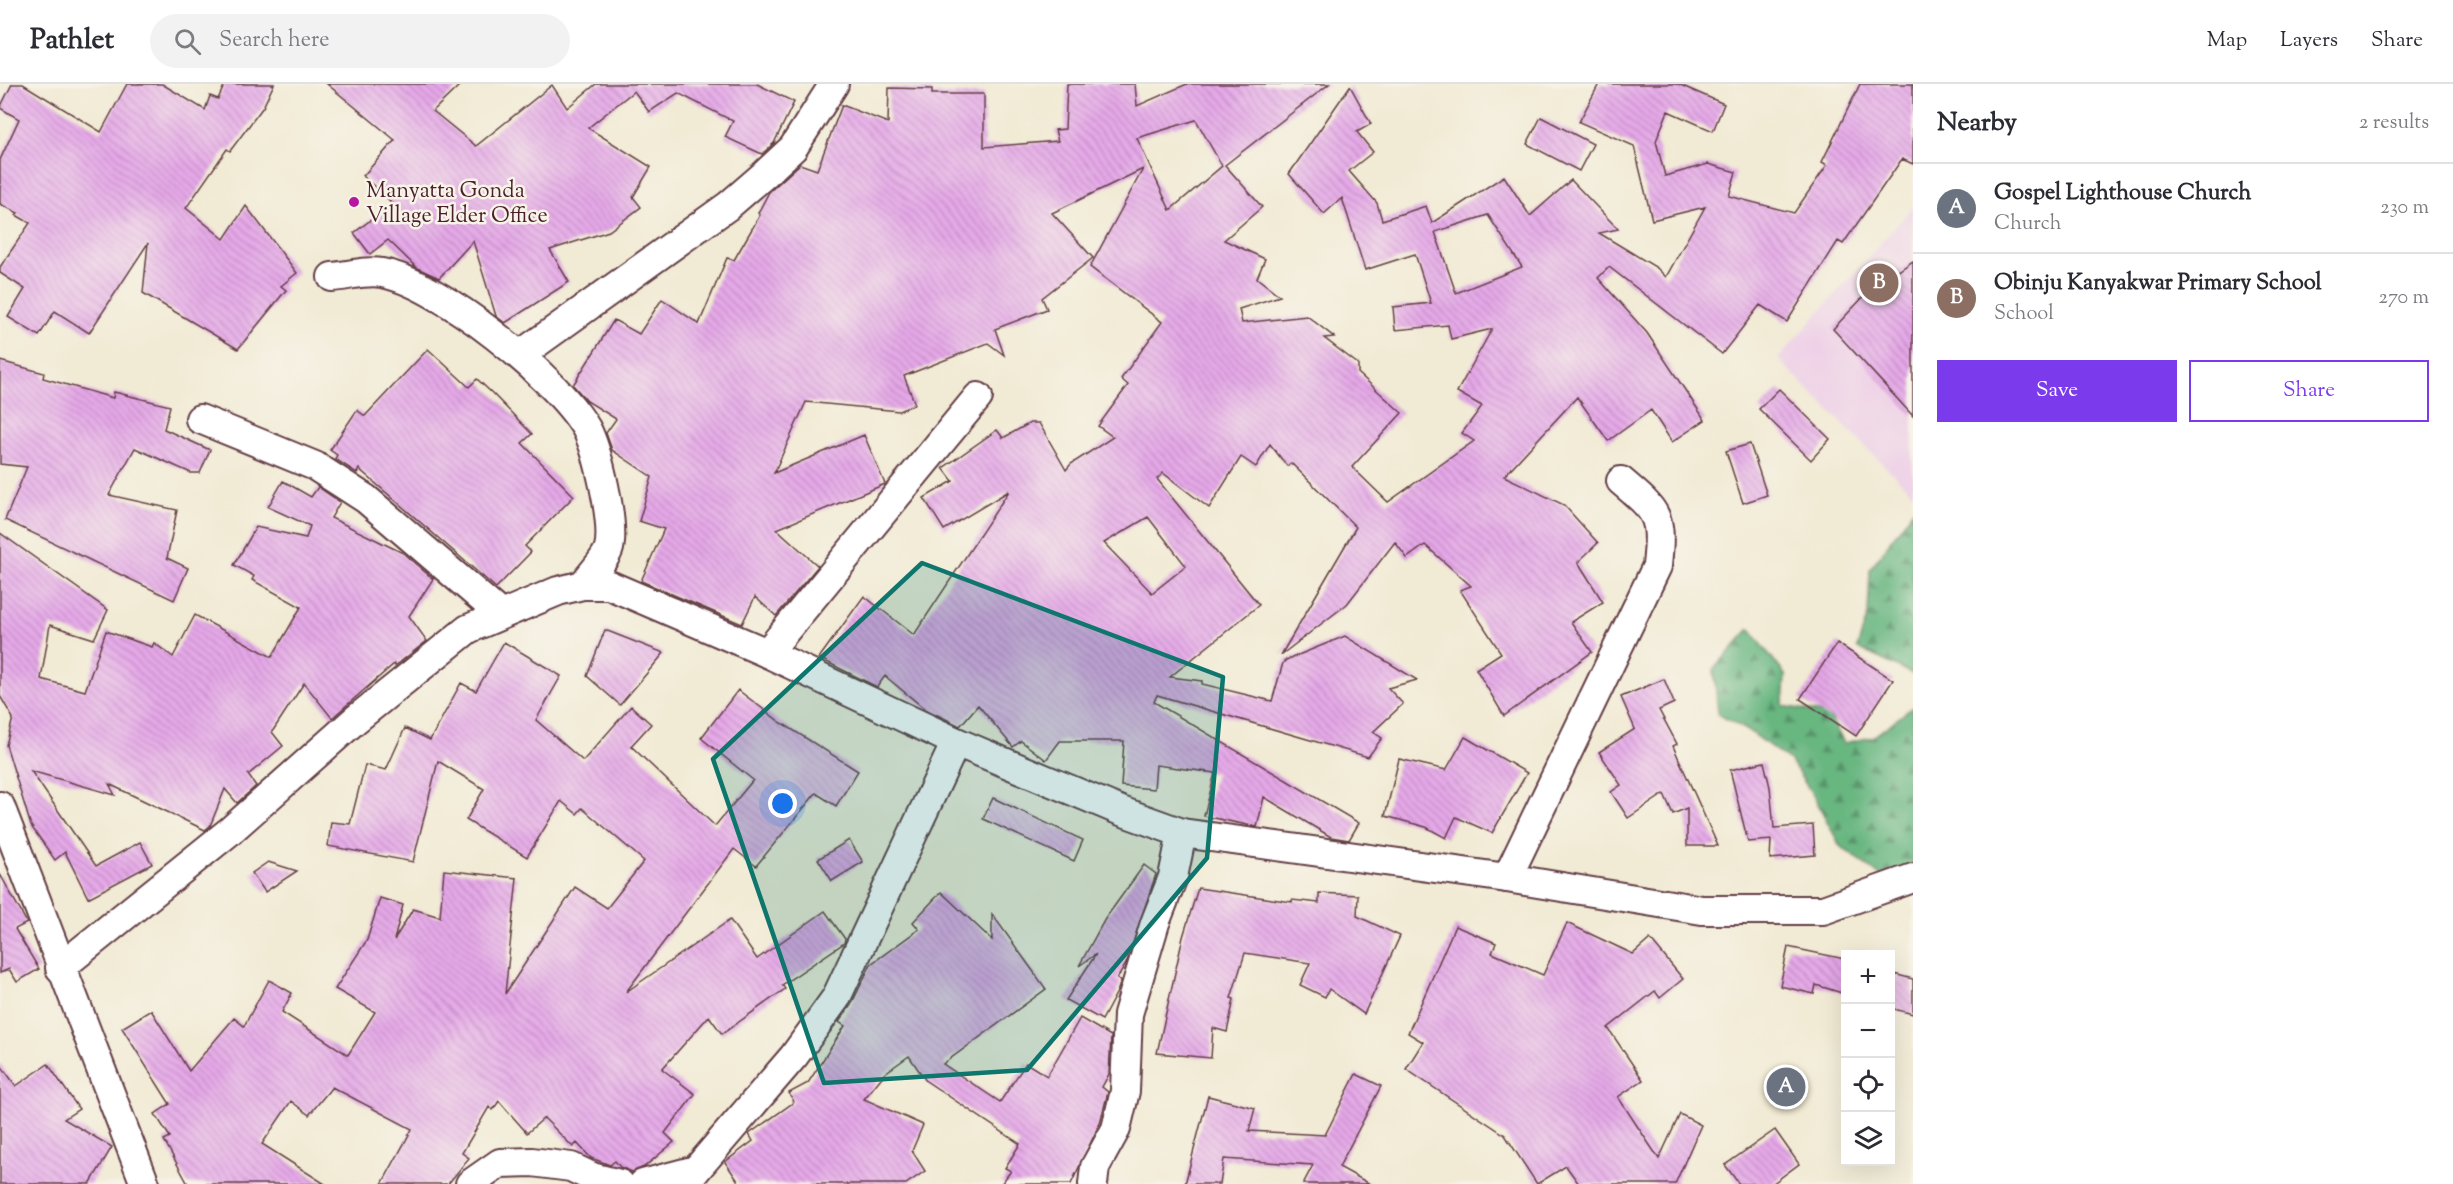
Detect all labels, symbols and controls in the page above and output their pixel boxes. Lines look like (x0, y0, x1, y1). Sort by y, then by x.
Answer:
search box (150, 14, 570, 68)
text: Pathlet (30, 21, 114, 61)
icon: search (171, 25, 204, 58)
text: Search here (219, 25, 329, 57)
text: Map (2207, 26, 2247, 56)
text: Layers (2280, 26, 2338, 56)
text: Share (2371, 26, 2423, 56)
text: Nearby (1937, 105, 2017, 142)
text: 2 results (2359, 109, 2429, 138)
place label: Manyatta Gonda Village Elder Office (366, 176, 548, 233)
text: Gospel Lighthouse Church (1994, 178, 2251, 210)
text: A (1948, 194, 1965, 223)
text: 230 m (2380, 194, 2429, 223)
marker: Manyatta Gonda Village Elder Office (347, 195, 361, 209)
text: Church (1994, 210, 2061, 239)
pin: B (1860, 260, 1898, 306)
text: Obinju Kanyakwar Primary School (1994, 268, 2322, 300)
text: B (1950, 284, 1963, 313)
text: 270 m (2379, 284, 2429, 313)
text: School (1994, 300, 2054, 329)
button: Save (1937, 360, 2177, 422)
button: Share (2189, 360, 2429, 422)
your location (768, 789, 797, 818)
map controls (1841, 950, 1895, 1166)
button: + (1841, 950, 1895, 1004)
button: − (1841, 1004, 1895, 1058)
button: locate (1841, 1058, 1895, 1112)
pin: A (1766, 1064, 1806, 1110)
button: layers (1841, 1112, 1895, 1166)

